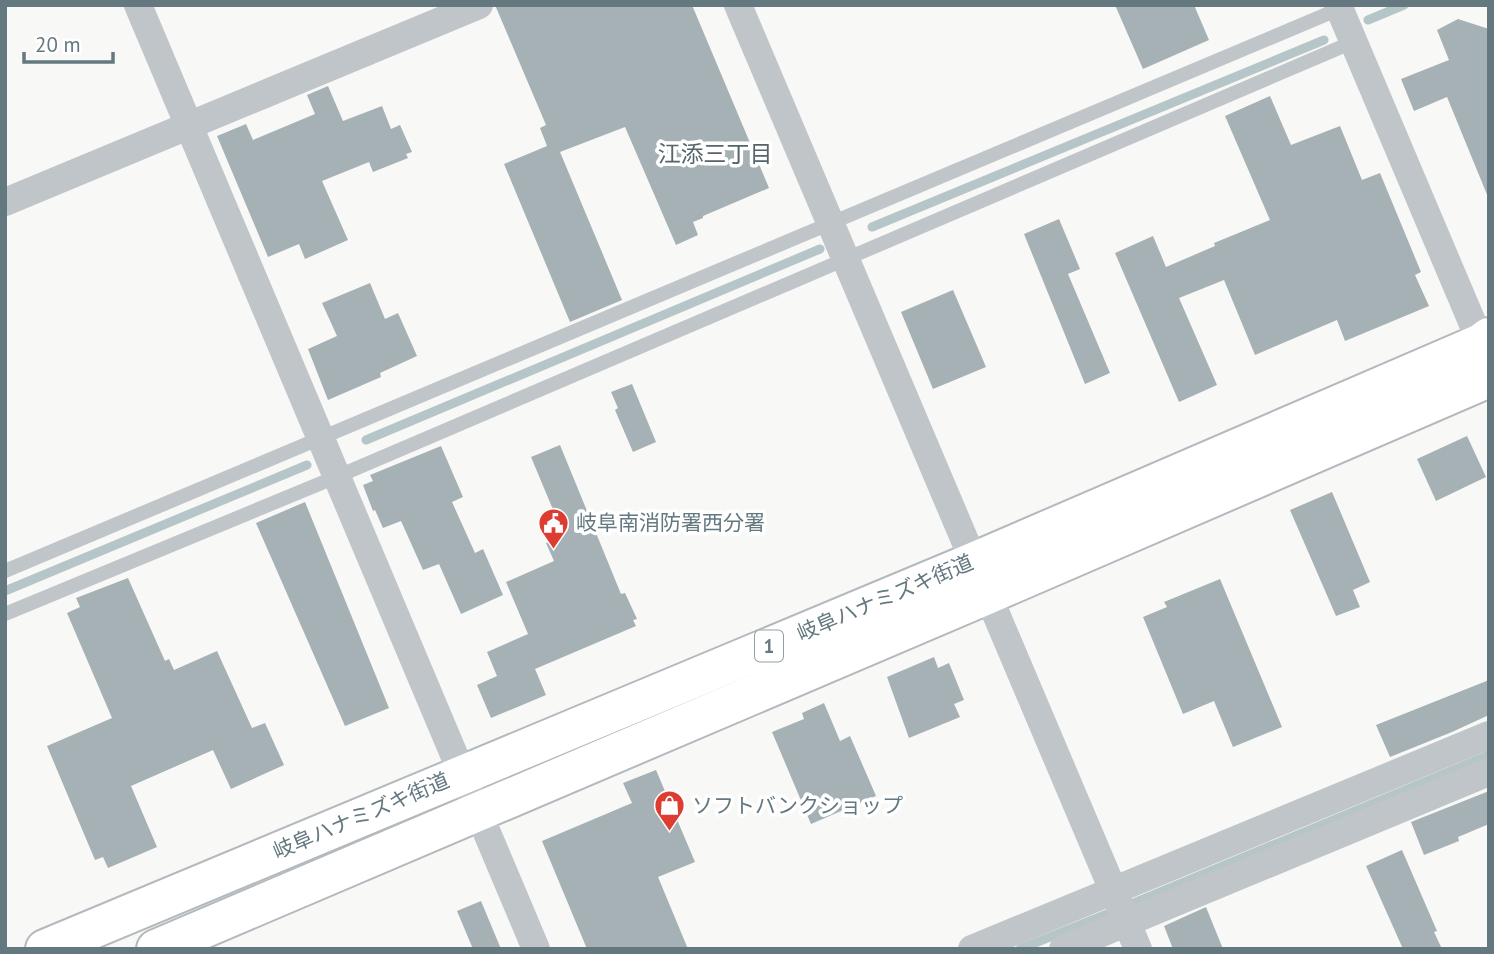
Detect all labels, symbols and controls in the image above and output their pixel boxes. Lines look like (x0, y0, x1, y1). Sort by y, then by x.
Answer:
scale bar (24, 21, 114, 65)
text: 20 m (35, 31, 81, 58)
district label: 江添三丁目 (658, 139, 773, 168)
public building icon: 岐阜南消防署西分署 (536, 506, 570, 550)
place label: 岐阜南消防署西分署 (576, 509, 765, 536)
street label: 岐阜ハナミズキ街道 (793, 548, 977, 647)
road number: 1 (755, 631, 783, 662)
street label: 岐阜ハナミズキ街道 (269, 766, 453, 865)
shop icon: ソフトバンクショップ (652, 789, 686, 833)
place label: ソフトバンクショップ (692, 792, 903, 819)

